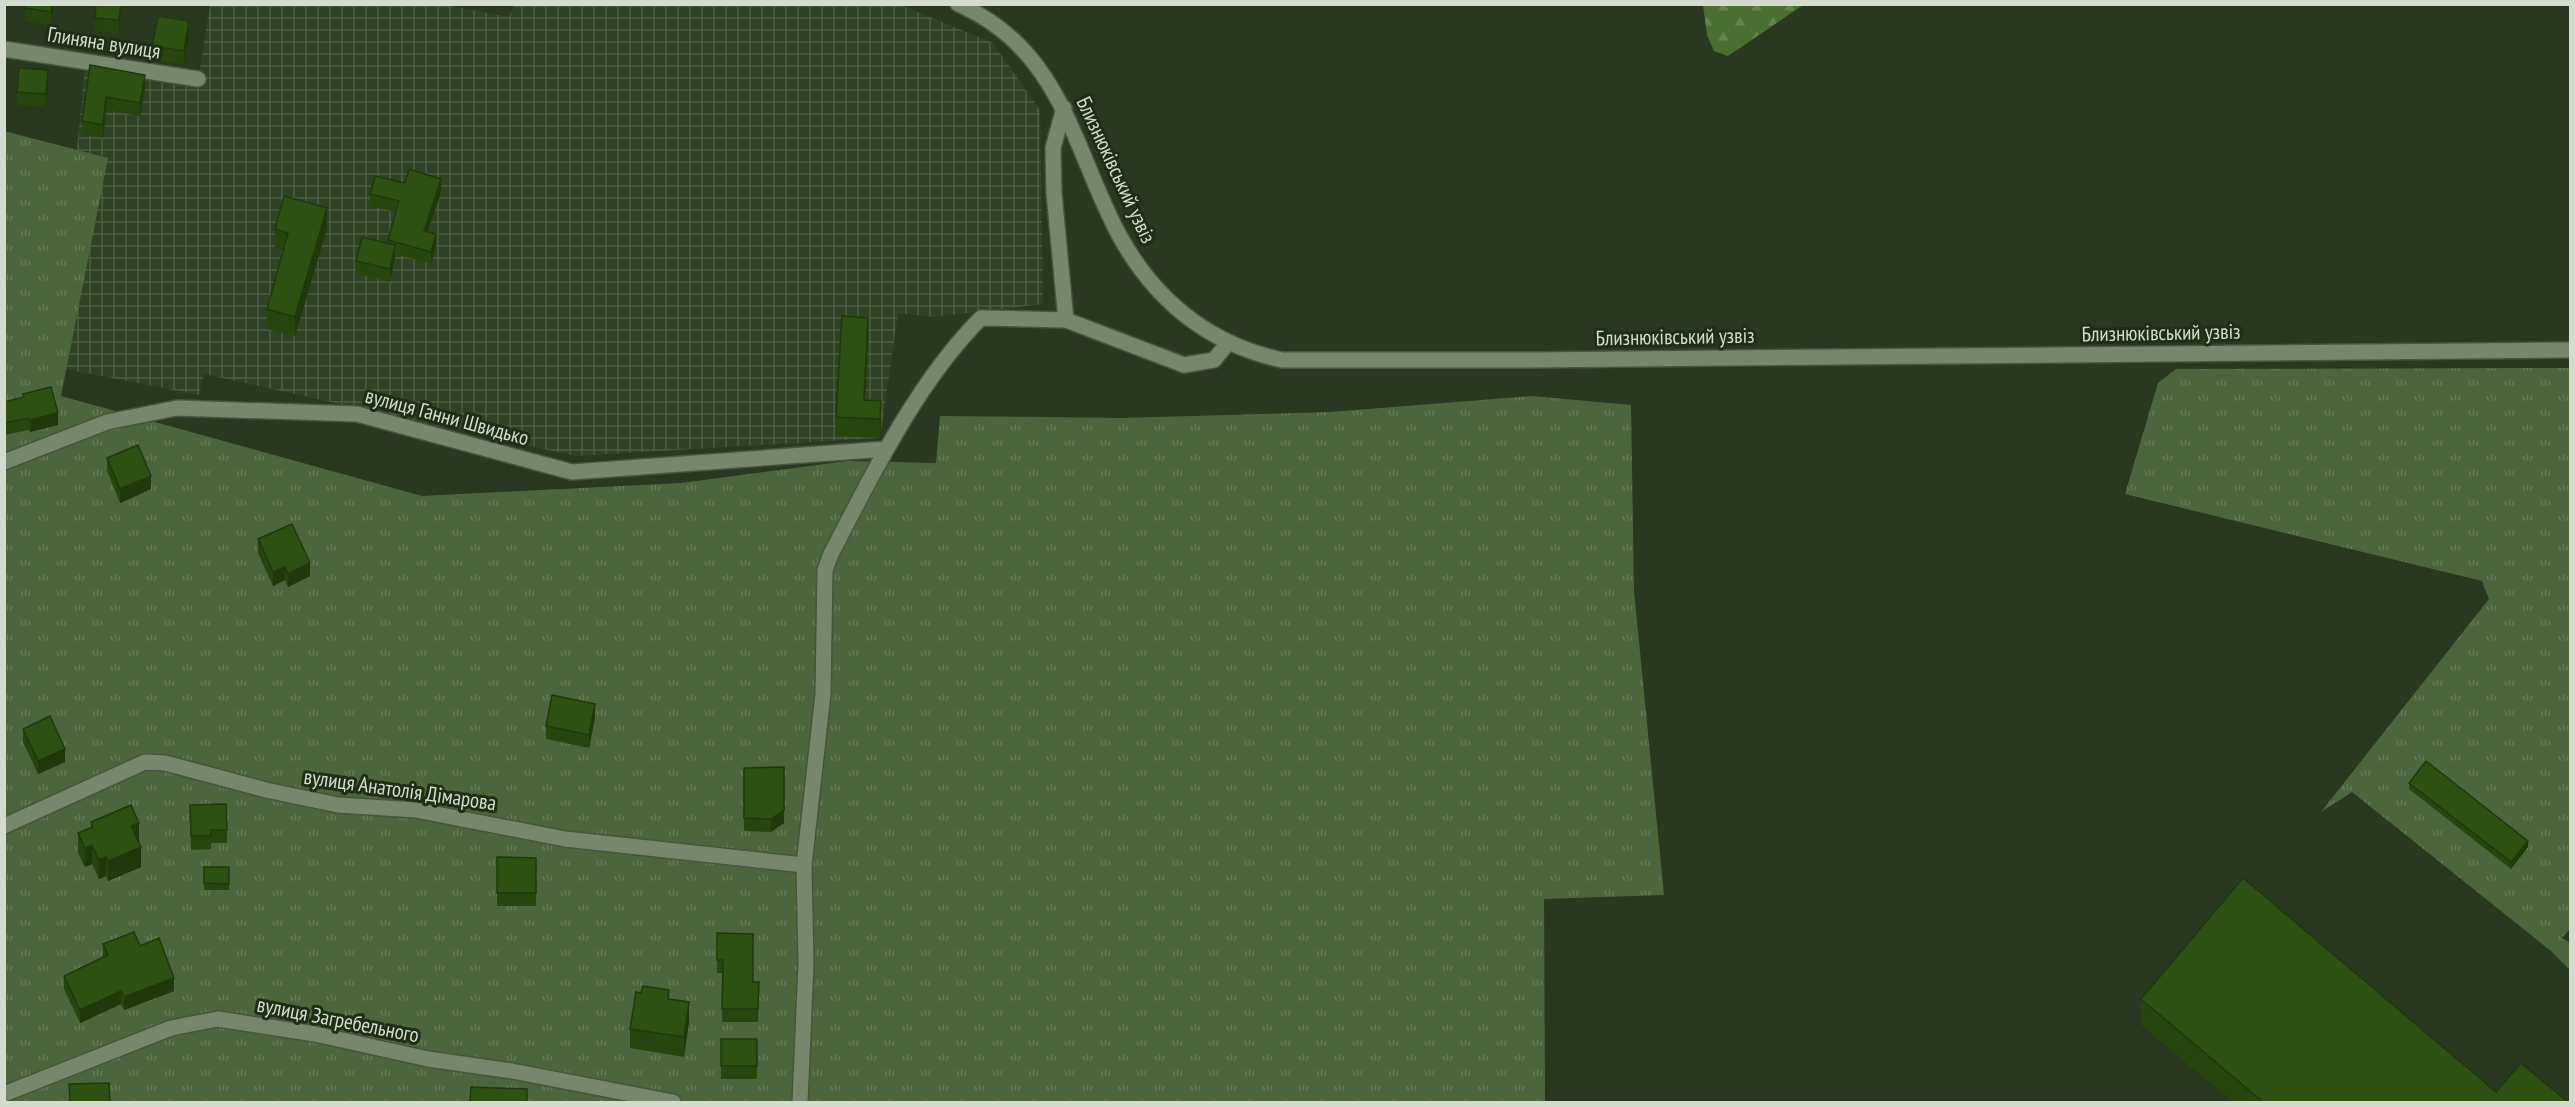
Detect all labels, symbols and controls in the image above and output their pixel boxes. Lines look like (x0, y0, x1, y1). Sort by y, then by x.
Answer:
street label: Глиняна вулиця (46, 20, 162, 65)
street label: Близнюківський узвіз (1071, 92, 1162, 248)
street label: Близнюківський узвіз (2081, 318, 2241, 347)
street label: Близнюківський узвіз (1595, 322, 1755, 351)
street label: вулиця Ганни Швидько (362, 382, 532, 451)
street label: вулиця Анатолія Дімарова (302, 763, 498, 816)
street label: вулиця Загребельного (255, 991, 421, 1048)

